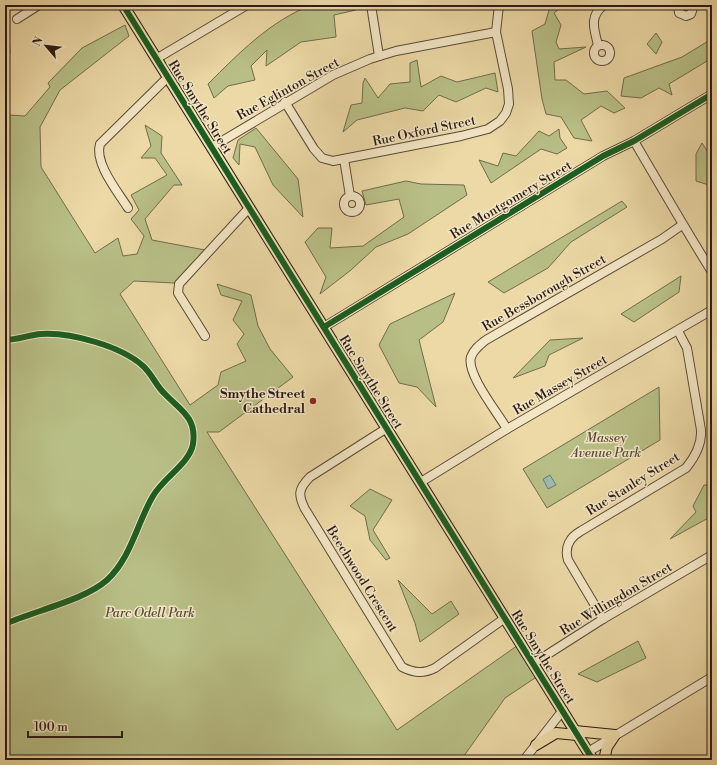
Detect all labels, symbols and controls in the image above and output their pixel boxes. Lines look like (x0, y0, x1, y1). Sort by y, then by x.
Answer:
north arrow (26, 26, 66, 66)
text: N (30, 34, 46, 49)
street label: Rue Eglinton Street (234, 54, 342, 124)
street label: Rue Smythe Street (165, 57, 236, 157)
street label: Rue Oxford Street (371, 112, 477, 150)
street label: Rue Montgomery Street (447, 157, 575, 243)
street label: Rue Bessborough Street (479, 251, 609, 335)
street label: Rue Smythe Street (336, 332, 407, 432)
street label: Rue Massey Street (510, 351, 610, 418)
place label: Smythe Street Cathedral (220, 386, 306, 417)
marker: Smythe Street Cathedral (308, 396, 318, 406)
park label: Massey Avenue Park (569, 430, 641, 461)
street label: Rue Stanley Street (583, 449, 683, 519)
street label: Beechwood Crescent (322, 522, 401, 635)
street label: Rue Willingdon Street (557, 559, 675, 639)
park label: Parc Odell Park (104, 605, 195, 621)
street label: Rue Smythe Street (508, 607, 579, 707)
scale bar (28, 713, 122, 739)
text: 100 m (34, 720, 68, 735)

